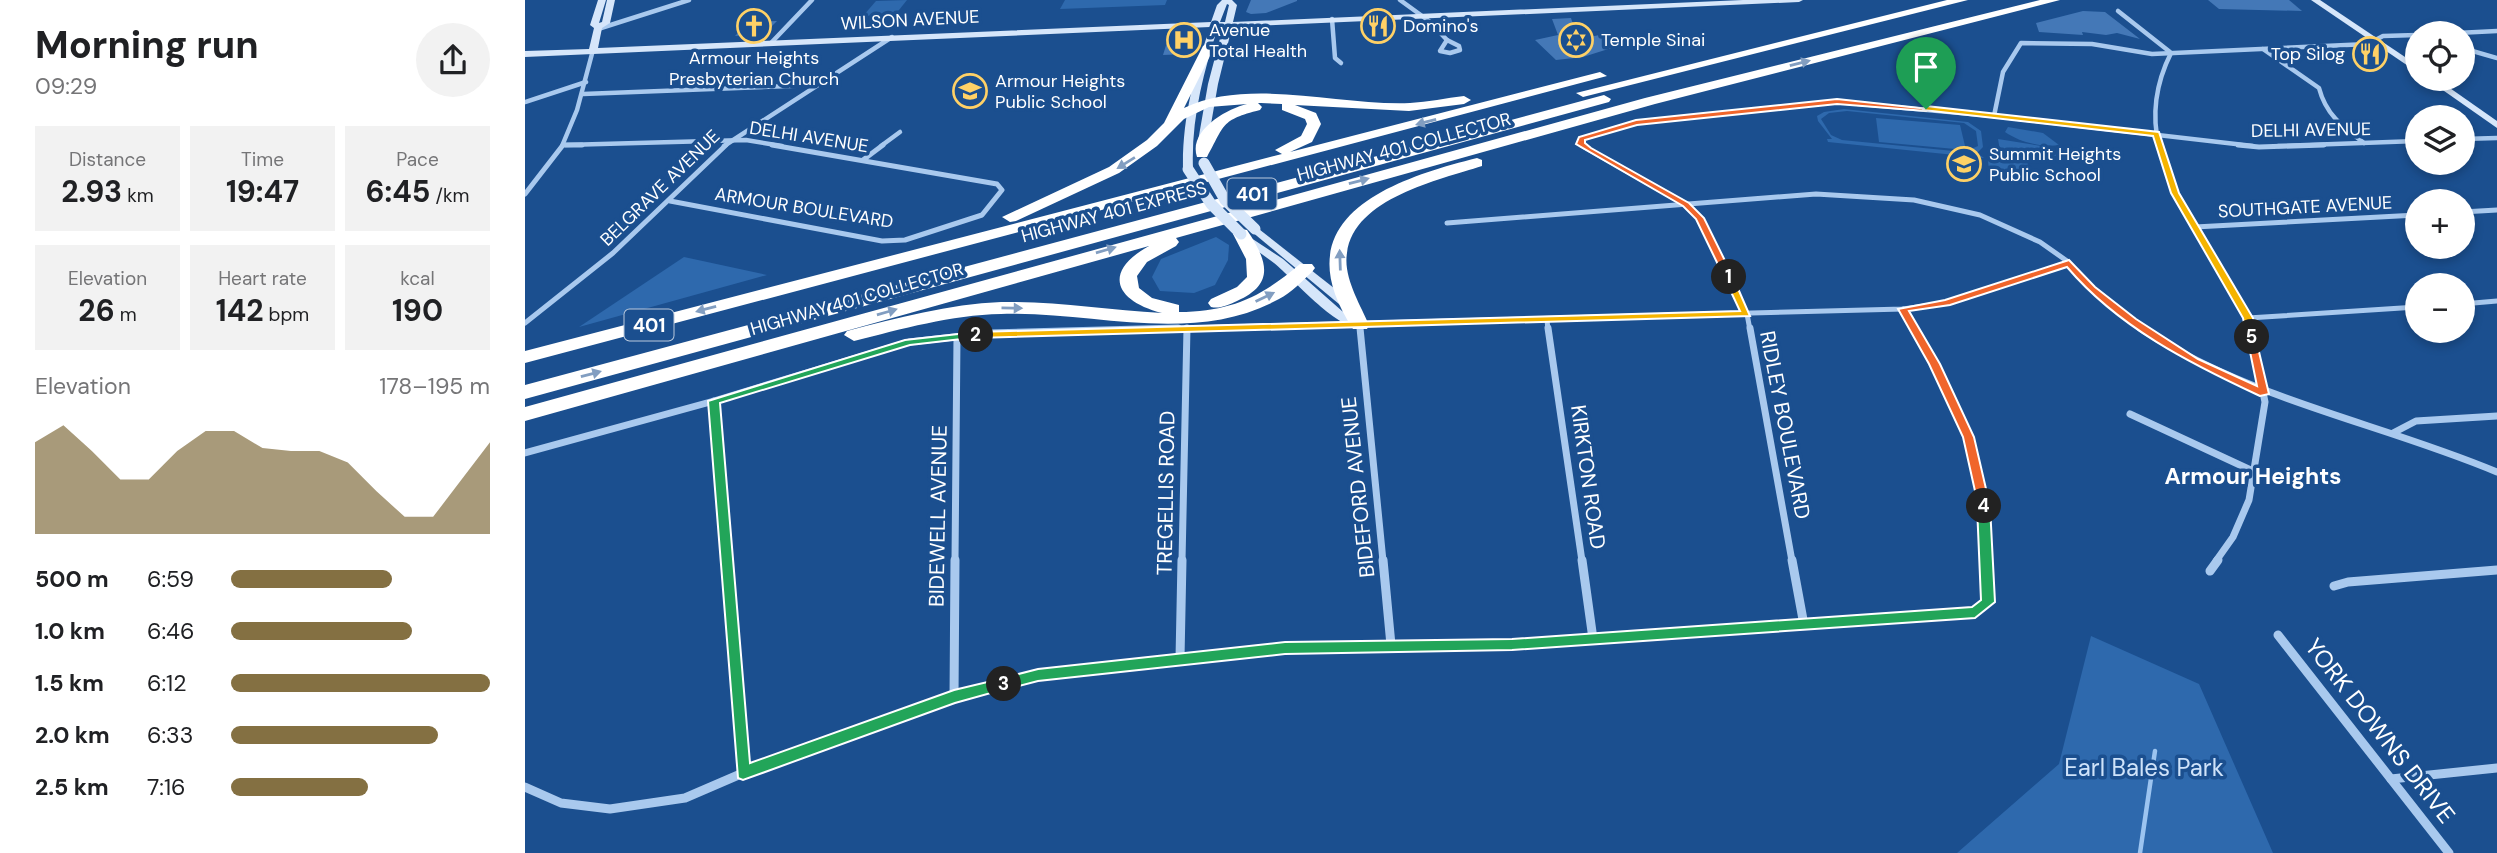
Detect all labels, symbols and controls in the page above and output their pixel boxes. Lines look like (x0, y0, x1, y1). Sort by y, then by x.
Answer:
street label: WILSON AVENUE (840, 4, 980, 36)
church icon: Armour Heights Presbyterian Church (735, 7, 773, 45)
restaurant icon: Domino's (1359, 7, 1397, 45)
place label: Domino's (1403, 14, 1479, 38)
place label: Avenue Total Health (1209, 18, 1307, 63)
text: Morning run (35, 20, 259, 70)
hospital icon: Avenue Total Health (1165, 21, 1203, 59)
synagogue icon: Temple Sinai (1557, 21, 1595, 59)
map controls (2405, 21, 2475, 343)
button: locate (2405, 21, 2475, 91)
button: share (416, 23, 490, 97)
place label: Temple Sinai (1601, 28, 1705, 52)
restaurant icon: Top Silog (2351, 35, 2389, 73)
pin (1896, 37, 1956, 109)
place label: Top Silog (2271, 42, 2345, 66)
place label: Armour Heights Presbyterian Church (669, 46, 839, 91)
icon: arrive (1907, 48, 1945, 86)
one-way arrow (1789, 57, 1811, 68)
place label: Armour Heights Public School (995, 69, 1125, 114)
text: 09:29 (35, 71, 97, 101)
school or university icon: Armour Heights Public School (951, 72, 989, 110)
button: layers (2405, 105, 2475, 175)
street label: HIGHWAY 401 COLLECTOR (1294, 107, 1514, 187)
street label: DELHI AVENUE (748, 116, 870, 158)
one-way arrow (1415, 117, 1437, 128)
street label: DELHI AVENUE (2251, 117, 2371, 143)
street label: BELGRAVE AVENUE (595, 125, 725, 251)
place label: Summit Heights Public School (1989, 142, 2121, 187)
school or university icon: Summit Heights Public School (1945, 145, 1983, 183)
text: Distance (69, 147, 146, 172)
text: Time (241, 147, 284, 172)
text: Pace (396, 147, 439, 172)
one-way arrow (1116, 156, 1135, 169)
text: 2.93 (61, 172, 122, 211)
text: 19:47 (226, 172, 299, 211)
text: 6:45 (366, 172, 430, 211)
one-way arrow (1349, 175, 1371, 186)
street label: HIGHWAY 401 EXPRESS (1019, 176, 1209, 248)
road number: 401 (1227, 178, 1277, 210)
street label: ARMOUR BOULEVARD (713, 182, 895, 234)
text: km (122, 183, 154, 208)
text: /km (430, 183, 469, 208)
button: + (2405, 189, 2475, 259)
street label: SOUTHGATE AVENUE (2217, 190, 2393, 224)
one-way arrow (1096, 245, 1117, 255)
one-way arrow (1334, 249, 1345, 271)
street label: HIGHWAY 401 COLLECTOR (748, 257, 966, 341)
pin: 1 (1711, 260, 1747, 294)
text: 1 (1725, 264, 1732, 289)
text: Elevation (68, 266, 147, 291)
text: Heart rate (218, 266, 307, 291)
text: kcal (400, 266, 435, 291)
button: − (2405, 273, 2475, 343)
text: 26 (78, 291, 115, 330)
text: 142 (216, 291, 263, 330)
text: 190 (392, 291, 443, 330)
one-way arrow (1255, 291, 1275, 303)
text: m (115, 302, 137, 327)
text: bpm (263, 302, 309, 327)
one-way arrow (1001, 302, 1023, 314)
one-way arrow (695, 304, 717, 315)
one-way arrow (877, 306, 899, 317)
road number: 401 (625, 310, 673, 340)
pin: 2 (959, 318, 993, 352)
pin: 5 (2235, 320, 2269, 354)
text: 2 (970, 322, 981, 347)
text: 5 (2246, 324, 2257, 349)
street label: RIDLEY BOULEVARD (1753, 329, 1817, 521)
one-way arrow (580, 368, 602, 379)
text: Elevation (35, 371, 131, 401)
text: 178–195 m (379, 371, 490, 401)
street label: BIDEFORD AVENUE (1335, 395, 1381, 579)
street label: KIRKTON ROAD (1564, 403, 1612, 551)
street label: TREGELLIS ROAD (1151, 410, 1181, 576)
street label: BIDEWELL AVENUE (922, 425, 954, 607)
district label: Armour Heights (2164, 461, 2342, 491)
pin: 4 (1967, 489, 2001, 524)
text: 4 (1977, 493, 1990, 518)
text: 500 m (35, 564, 109, 594)
text: 6:59 (147, 564, 194, 594)
text: 1.0 km (35, 616, 105, 646)
text: 6:46 (147, 616, 195, 646)
street label: YORK DOWNS DRIVE (2298, 632, 2462, 830)
pin: 3 (987, 666, 1021, 702)
text: 1.5 km (35, 668, 104, 698)
text: 6:12 (147, 668, 187, 698)
text: 3 (998, 671, 1009, 696)
text: 2.0 km (35, 720, 110, 750)
text: 6:33 (147, 720, 193, 750)
park label: Earl Bales Park (2064, 752, 2224, 783)
text: 2.5 km (35, 772, 109, 802)
text: 7:16 (147, 772, 186, 802)

